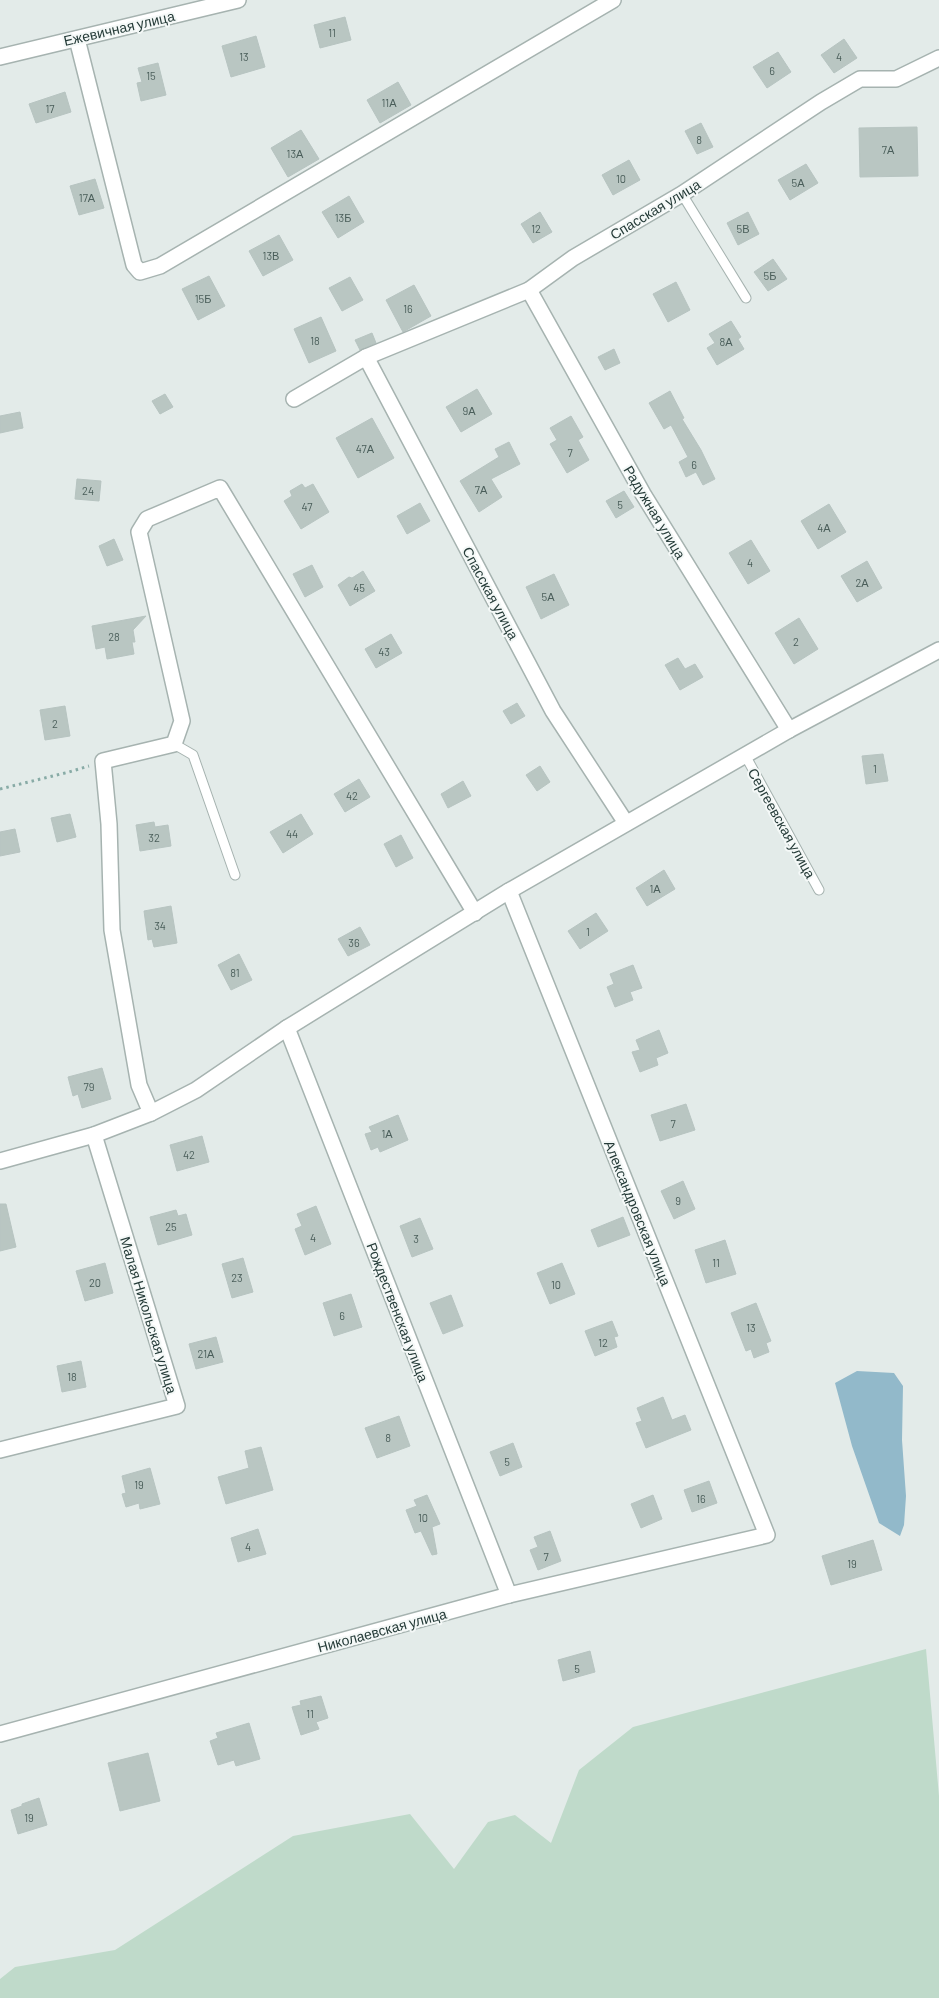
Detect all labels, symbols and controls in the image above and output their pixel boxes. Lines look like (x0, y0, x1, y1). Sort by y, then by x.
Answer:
street label: Ежевичная улица (62, 7, 176, 49)
house number: 11 (328, 26, 336, 39)
house number: 13 (239, 50, 249, 63)
house number: 4 (836, 50, 842, 63)
house number: 6 (769, 64, 775, 77)
house number: 15 (146, 69, 156, 82)
house number: 11А (381, 96, 397, 109)
house number: 17 (45, 102, 55, 115)
house number: 8 (696, 133, 702, 146)
house number: 7А (882, 143, 895, 156)
house number: 13А (287, 147, 304, 160)
house number: 10 (616, 172, 626, 185)
street label: Спасская улица (607, 175, 704, 243)
house number: 5А (792, 176, 805, 189)
house number: 17А (79, 191, 96, 204)
house number: 13Б (335, 211, 351, 224)
house number: 12 (531, 222, 541, 235)
house number: 5В (737, 222, 750, 235)
house number: 13В (263, 249, 279, 262)
house number: 5Б (764, 269, 776, 282)
house number: 15Б (195, 292, 211, 305)
house number: 16 (403, 302, 413, 315)
house number: 18 (310, 334, 320, 347)
house number: 8А (719, 335, 733, 348)
house number: 9А (462, 404, 476, 417)
house number: 47А (356, 442, 375, 455)
house number: 7 (567, 446, 573, 459)
house number: 6 (691, 458, 697, 471)
street label: Радужная улица (620, 462, 690, 562)
house number: 7А (475, 483, 488, 496)
house number: 24 (82, 484, 94, 497)
house number: 5 (617, 498, 623, 511)
house number: 47 (302, 500, 312, 513)
house number: 4А (817, 521, 831, 534)
street label: Спасская улица (459, 544, 523, 642)
house number: 4 (747, 556, 753, 569)
house number: 2А (855, 576, 869, 589)
house number: 45 (353, 581, 365, 594)
house number: 5А (542, 590, 555, 603)
house number: 28 (108, 630, 120, 643)
house number: 2 (793, 635, 799, 648)
house number: 43 (378, 645, 390, 658)
house number: 2 (52, 717, 58, 730)
house number: 1 (873, 762, 877, 775)
street label: Сергеевская улица (745, 765, 819, 881)
house number: 42 (346, 789, 358, 802)
house number: 44 (286, 827, 298, 840)
house number: 32 (148, 831, 160, 844)
house number: 1А (649, 882, 661, 895)
house number: 34 (154, 919, 166, 932)
house number: 1 (586, 925, 590, 938)
house number: 36 (348, 936, 360, 949)
house number: 81 (230, 966, 240, 979)
house number: 79 (84, 1080, 95, 1093)
house number: 7 (670, 1117, 676, 1130)
house number: 1А (381, 1127, 393, 1140)
street label: Александровская улица (601, 1138, 675, 1288)
house number: 42 (183, 1148, 195, 1161)
house number: 9 (675, 1194, 681, 1207)
house number: 25 (165, 1220, 177, 1233)
house number: 4 (310, 1231, 316, 1244)
house number: 3 (413, 1232, 419, 1245)
street label: Малая Никольская улица (117, 1234, 181, 1396)
street label: Рождественская улица (364, 1240, 433, 1384)
house number: 11 (712, 1256, 720, 1269)
house number: 23 (231, 1271, 243, 1284)
house number: 20 (89, 1276, 101, 1289)
house number: 10 (551, 1278, 561, 1291)
house number: 6 (339, 1309, 345, 1322)
house number: 13 (746, 1321, 756, 1334)
house number: 12 (598, 1336, 608, 1349)
house number: 21А (198, 1347, 215, 1360)
house number: 18 (67, 1370, 77, 1383)
house number: 8 (385, 1431, 391, 1444)
house number: 5 (504, 1455, 510, 1468)
house number: 19 (134, 1478, 144, 1491)
house number: 16 (696, 1492, 706, 1505)
house number: 10 (418, 1511, 428, 1524)
house number: 4 (245, 1540, 251, 1553)
house number: 7 (543, 1550, 549, 1563)
house number: 19 (847, 1557, 857, 1570)
street label: Николаевская улица (316, 1605, 449, 1655)
house number: 5 (574, 1662, 580, 1675)
house number: 11 (306, 1707, 314, 1720)
house number: 19 (24, 1811, 34, 1824)

